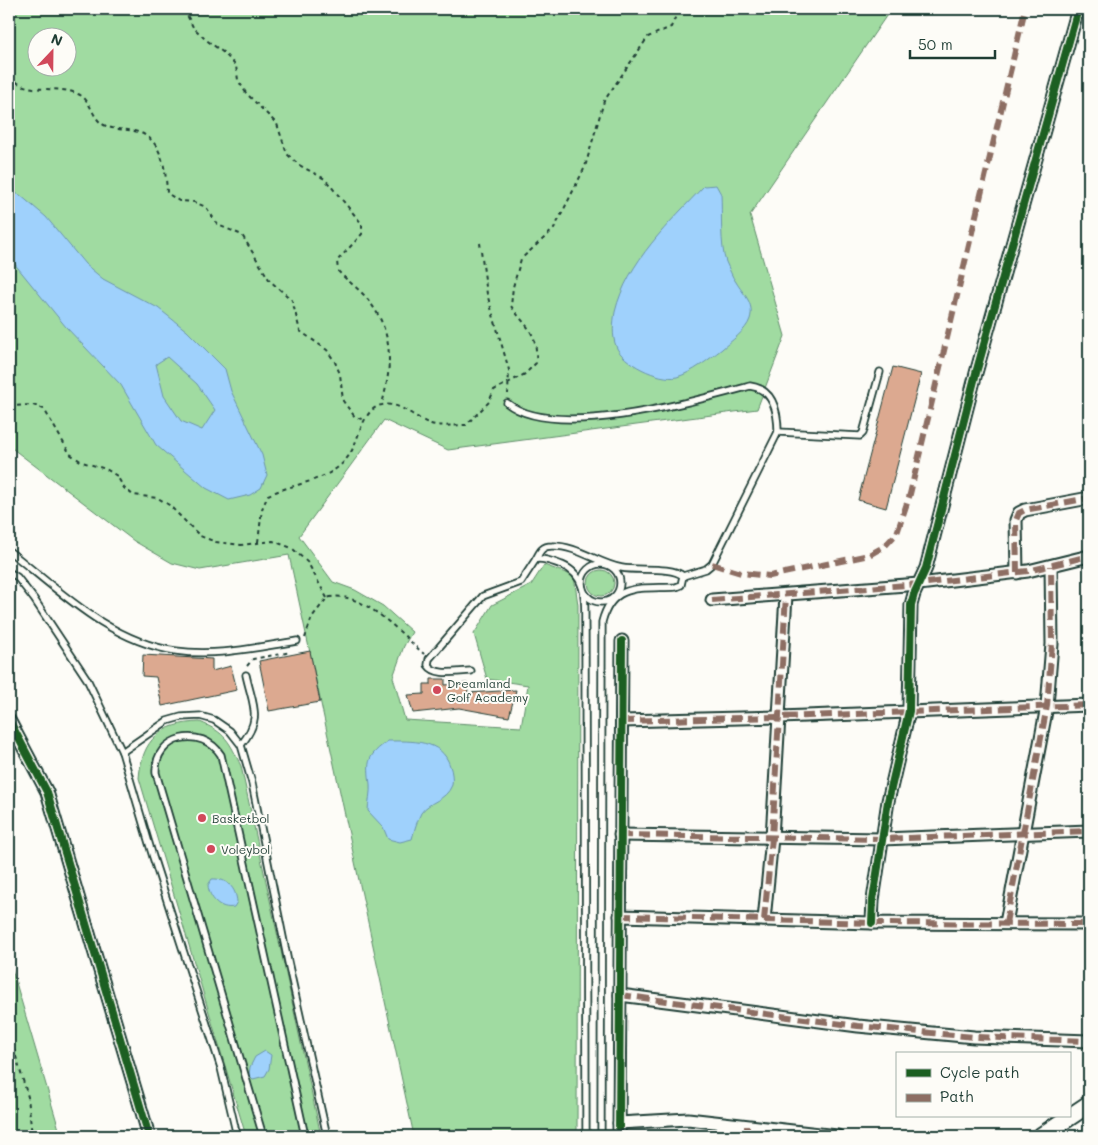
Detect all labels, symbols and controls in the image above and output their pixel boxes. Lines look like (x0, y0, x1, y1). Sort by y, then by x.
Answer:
north arrow (28, 28, 78, 78)
scale bar (910, 28, 996, 60)
text: N (49, 29, 66, 50)
text: 50 m (918, 34, 953, 54)
place label: Dreamland Golf Academy (447, 675, 528, 705)
marker: Dreamland Golf Academy (431, 684, 443, 696)
place label: Basketbol (212, 810, 270, 826)
marker: Basketbol (196, 812, 208, 824)
place label: Voleybol (221, 841, 270, 857)
marker: Voleybol (205, 843, 217, 855)
legend (896, 1052, 1070, 1118)
text: Cycle path (940, 1062, 1019, 1082)
text: Path (940, 1086, 974, 1106)

